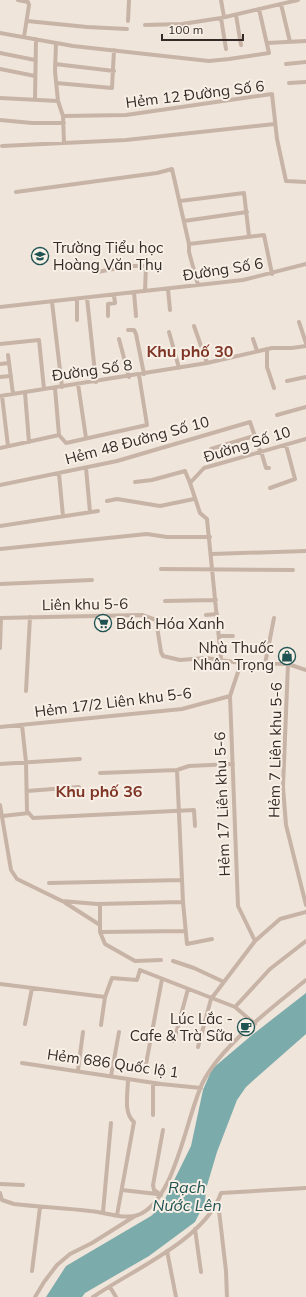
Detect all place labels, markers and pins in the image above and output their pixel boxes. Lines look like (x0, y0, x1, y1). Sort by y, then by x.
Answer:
place label: Trường Tiểu học Hoàng Văn Thụ (53, 238, 163, 274)
school or university icon: Trường Tiểu học Hoàng Văn Thụ (30, 246, 50, 266)
supermarket icon: Bách Hóa Xanh (93, 613, 113, 633)
place label: Bách Hóa Xanh (116, 614, 225, 633)
place label: Nhà Thuốc Nhân Trọng (193, 638, 274, 674)
shop icon: Nhà Thuốc Nhân Trọng (277, 646, 297, 666)
place label: Lúc Lắc - Cafe & Trà Sữa (130, 1009, 233, 1045)
cafe icon: Lúc Lắc - Cafe & Trà Sữa (236, 1017, 256, 1037)

